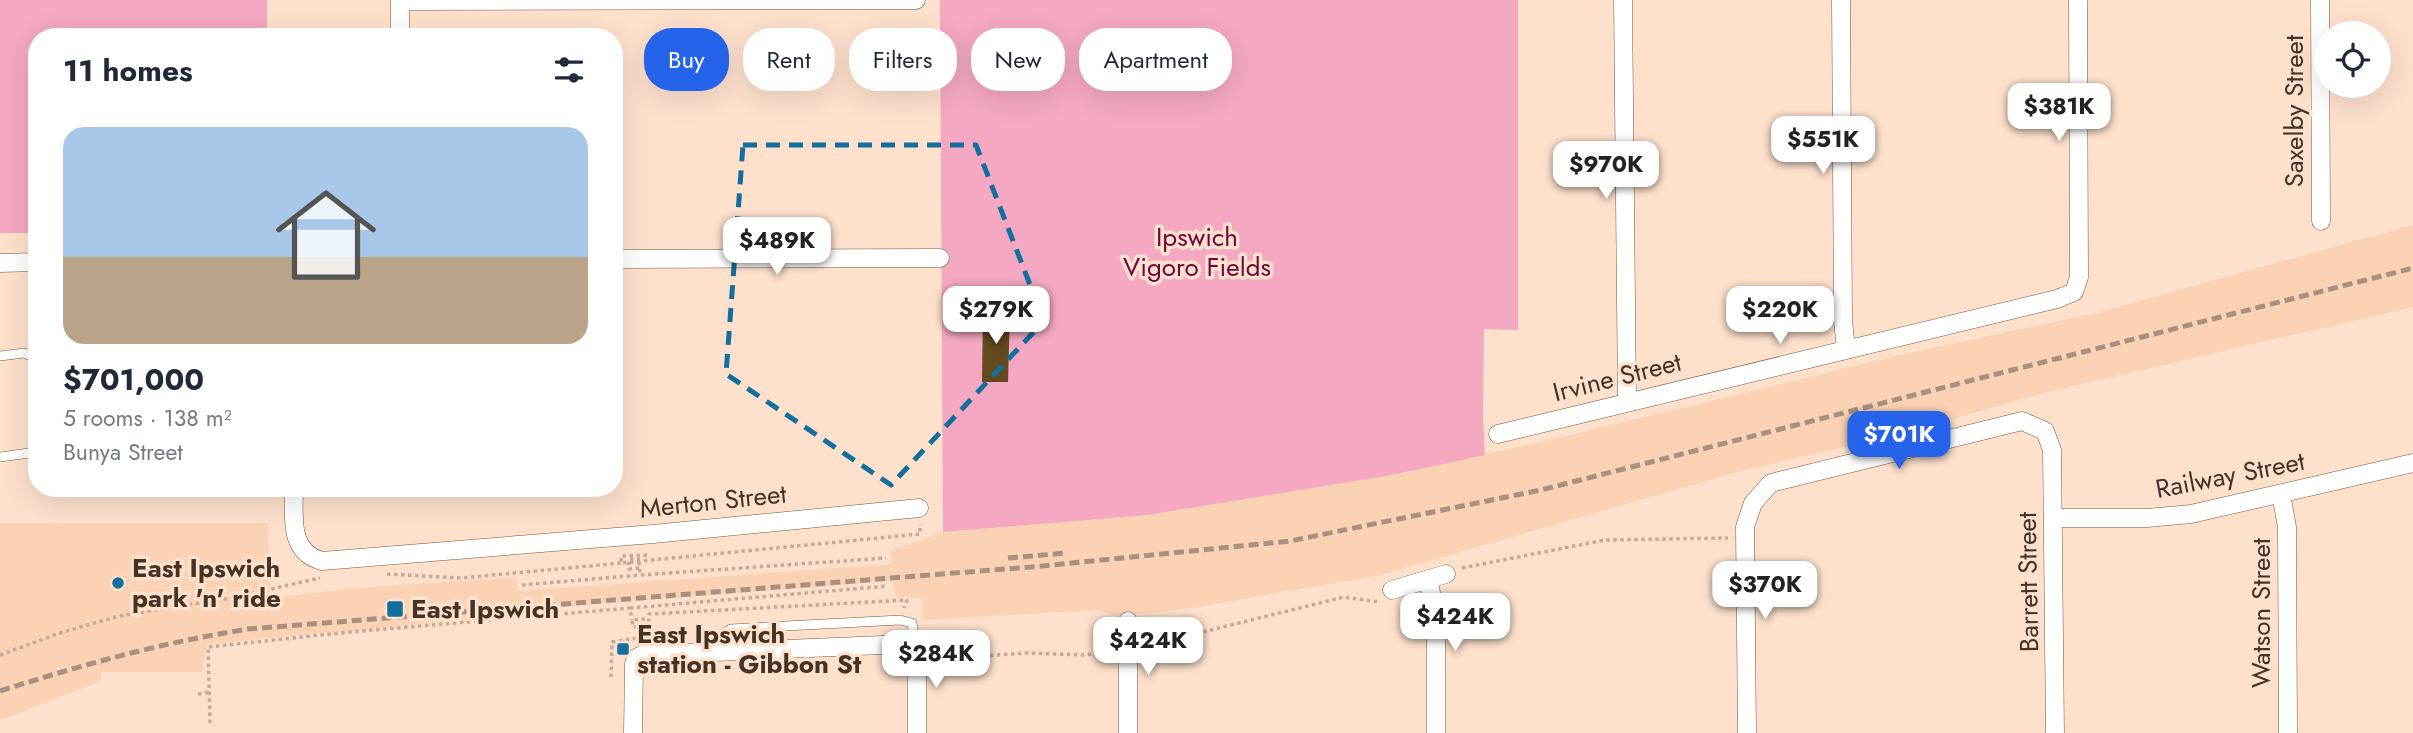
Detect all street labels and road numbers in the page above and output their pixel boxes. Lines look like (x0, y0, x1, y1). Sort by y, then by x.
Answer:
street label: Saxelby Street (2275, 34, 2313, 187)
street label: Irvine Street (1549, 343, 1686, 411)
street label: Railway Street (2152, 442, 2309, 508)
street label: Merton Street (638, 474, 789, 528)
street label: Barrett Street (2008, 511, 2048, 652)
street label: Watson Street (2242, 537, 2280, 688)

